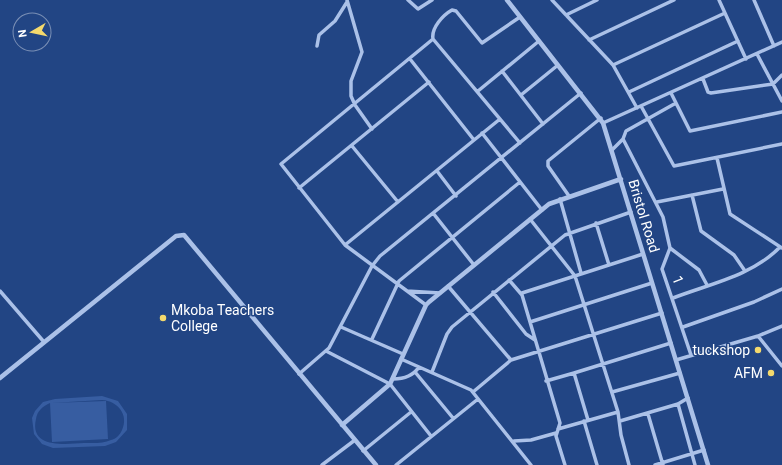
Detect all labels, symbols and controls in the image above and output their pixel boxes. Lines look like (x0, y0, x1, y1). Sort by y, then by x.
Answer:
north arrow (12, 12, 52, 52)
text: N (16, 28, 30, 38)
street label: Bristol Road (625, 178, 663, 254)
street label: 1 (669, 273, 687, 287)
place label: Mkoba Teachers College (171, 302, 274, 334)
marker: Mkoba Teachers College (158, 313, 168, 323)
place label: tuckshop (692, 342, 750, 358)
marker: tuckshop (753, 345, 763, 355)
place label: AFM (734, 365, 763, 381)
marker: AFM (766, 368, 776, 378)

